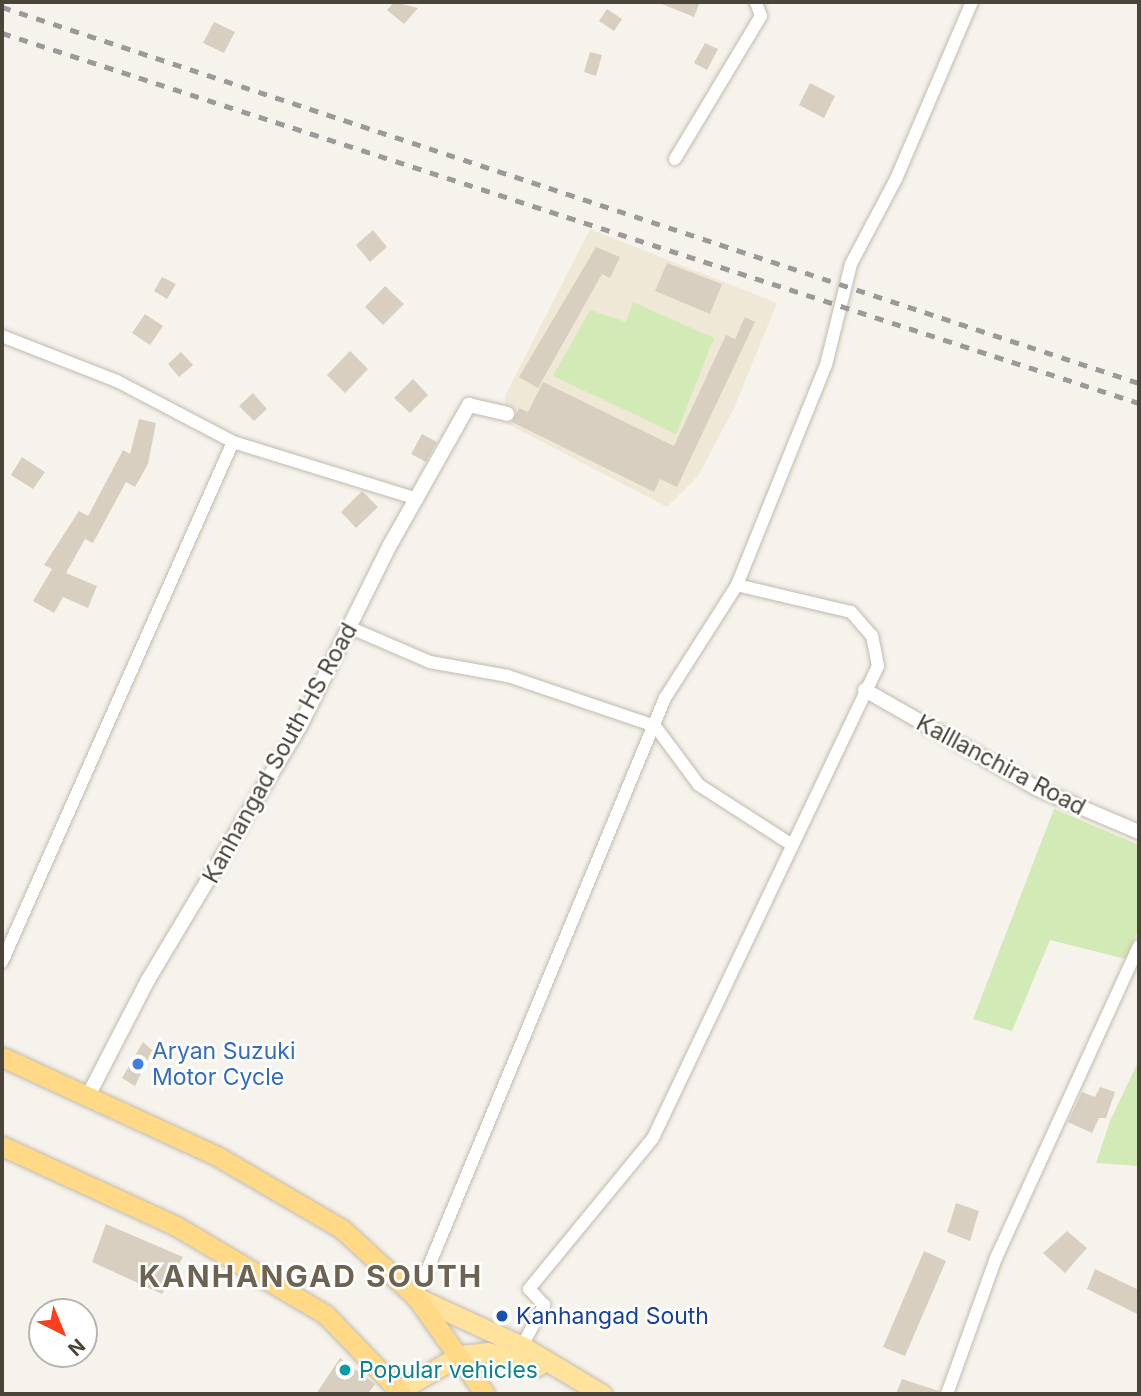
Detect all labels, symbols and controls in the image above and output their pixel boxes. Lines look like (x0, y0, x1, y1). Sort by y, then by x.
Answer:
street label: Kanhangad South HS Road (197, 618, 363, 888)
street label: Kalllanchira Road (912, 709, 1090, 821)
place label: Aryan Suzuki Motor Cycle (152, 1037, 296, 1091)
marker: Aryan Suzuki Motor Cycle (130, 1056, 146, 1072)
district label: KANHANGAD SOUTH (141, 1258, 481, 1294)
north arrow (28, 1298, 98, 1368)
place label: Kanhangad South (516, 1302, 709, 1330)
marker: Kanhangad South (494, 1308, 510, 1324)
text: N (63, 1334, 89, 1361)
place label: Popular vehicles (359, 1356, 538, 1384)
marker: Popular vehicles (337, 1362, 353, 1378)

